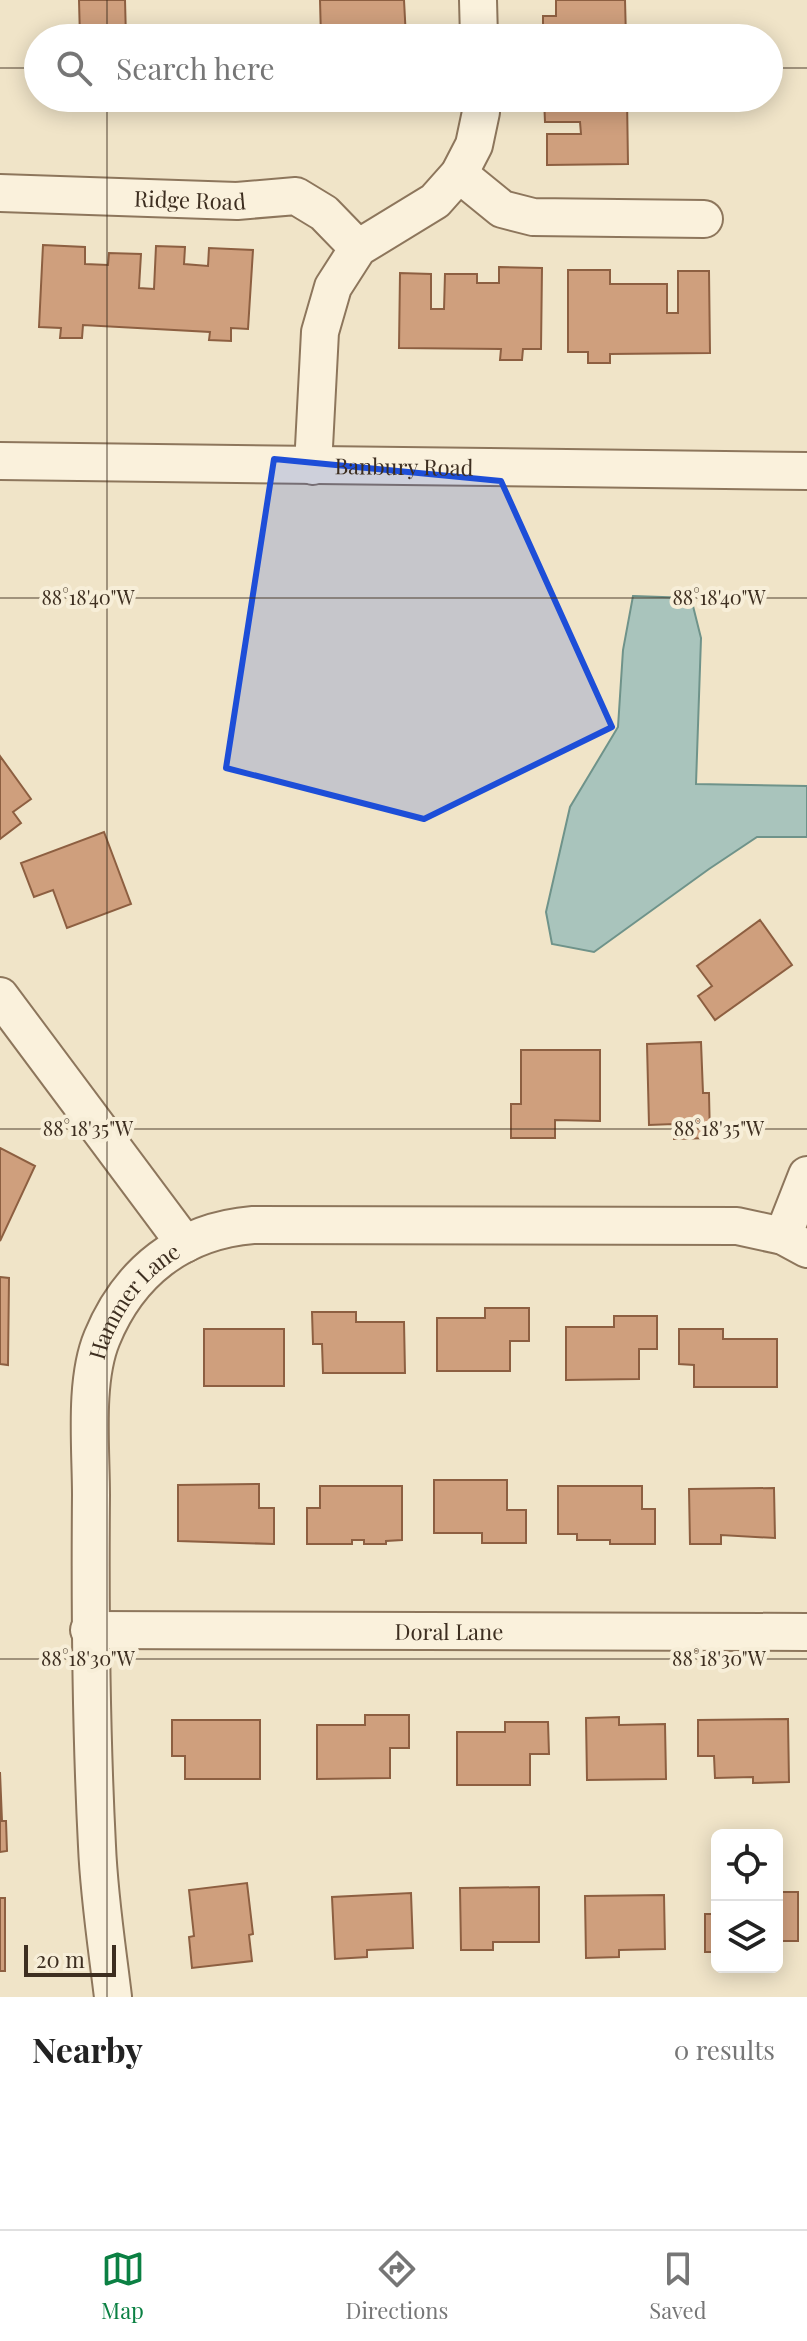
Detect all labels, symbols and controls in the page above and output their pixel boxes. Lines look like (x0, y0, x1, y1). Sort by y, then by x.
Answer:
search box (24, 24, 783, 112)
icon: search (52, 46, 96, 90)
text: Search here (116, 48, 275, 88)
street label: Ridge Road (134, 183, 247, 216)
street label: Banbury Road (334, 450, 474, 482)
text: 88°18'40"W (41, 583, 135, 610)
text: 88°18'40"W (672, 583, 766, 610)
text: 88°18'35"W (43, 1114, 134, 1141)
text: 88°18'35"W (674, 1114, 765, 1141)
street label: Hammer Lane (81, 1235, 185, 1363)
street label: Doral Lane (395, 1616, 503, 1646)
text: 88°18'30"W (41, 1644, 136, 1671)
text: 88°18'30"W (672, 1644, 767, 1671)
map controls (711, 1829, 783, 1973)
button: locate (711, 1829, 783, 1901)
button: layers (711, 1901, 783, 1973)
scale bar (24, 1941, 116, 1977)
text: 20 m (36, 1944, 85, 1974)
text: Nearby (32, 2026, 143, 2072)
text: 0 results (674, 2032, 775, 2067)
tab: Map (101, 2247, 145, 2325)
tab: Directions (346, 2247, 448, 2325)
tab: Saved (649, 2247, 707, 2325)

